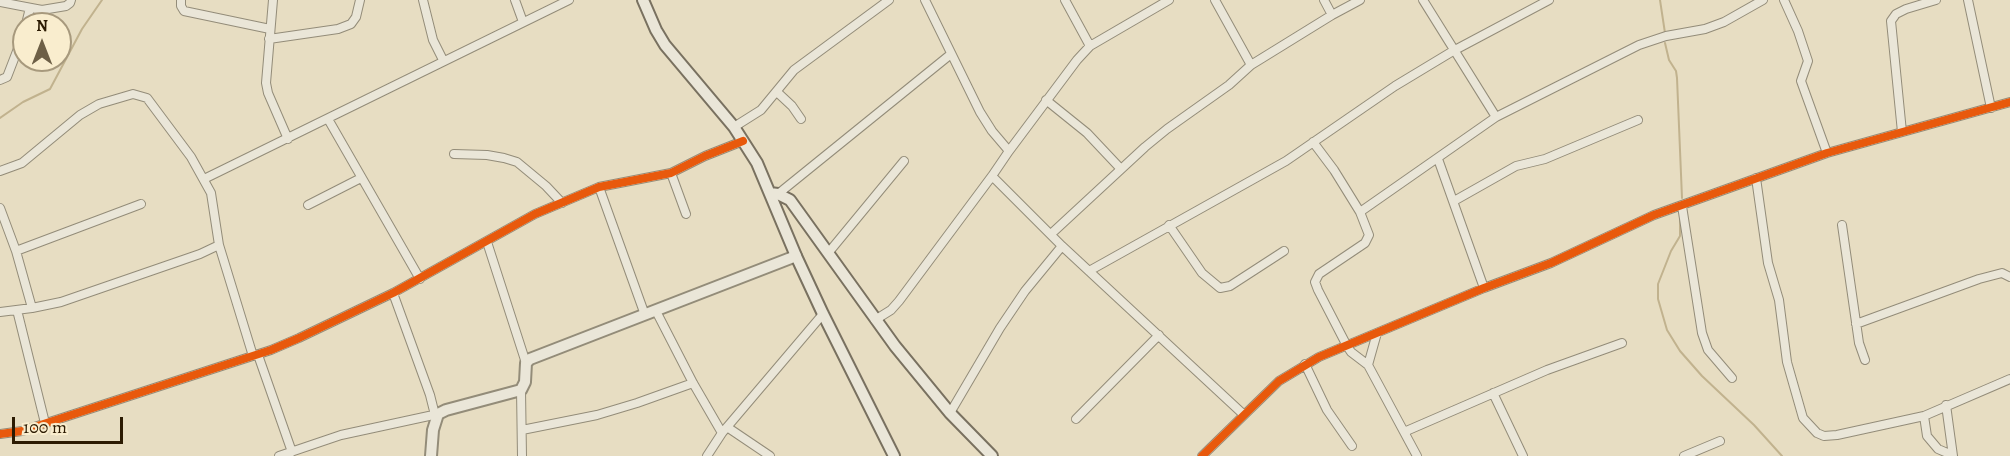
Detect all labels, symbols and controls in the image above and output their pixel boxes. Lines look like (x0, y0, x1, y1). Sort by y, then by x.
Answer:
north arrow (12, 12, 72, 72)
text: N (36, 15, 48, 37)
scale bar (15, 405, 126, 443)
text: 100 m (23, 415, 67, 439)

